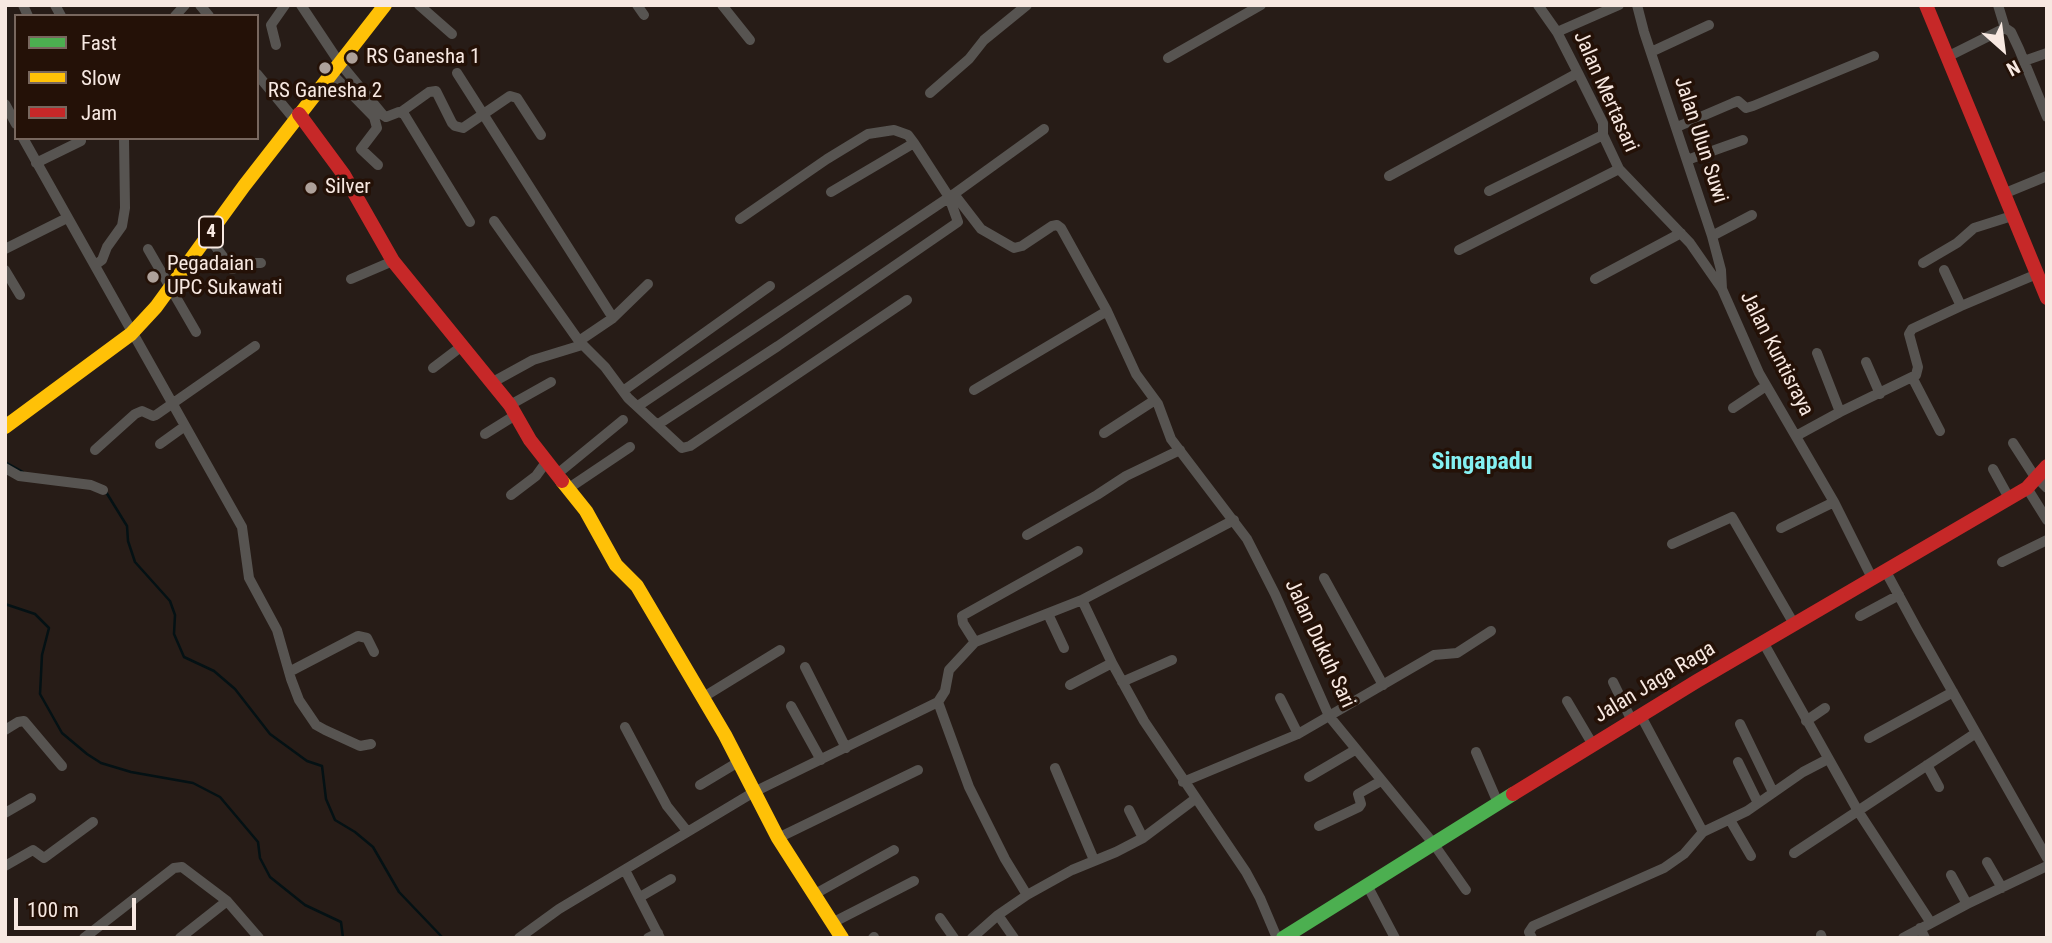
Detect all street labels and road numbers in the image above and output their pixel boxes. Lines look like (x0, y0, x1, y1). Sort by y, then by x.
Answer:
street label: Jalan Mertasari (1567, 28, 1643, 156)
street label: Jalan Ulun Suwi (1668, 74, 1732, 206)
road number: 4 (199, 216, 223, 248)
street label: Jalan Kuntisraya (1734, 287, 1818, 421)
street label: Jalan Dukuh Sari (1278, 576, 1360, 712)
street label: Jalan Jaga Raga (1590, 637, 1720, 729)

